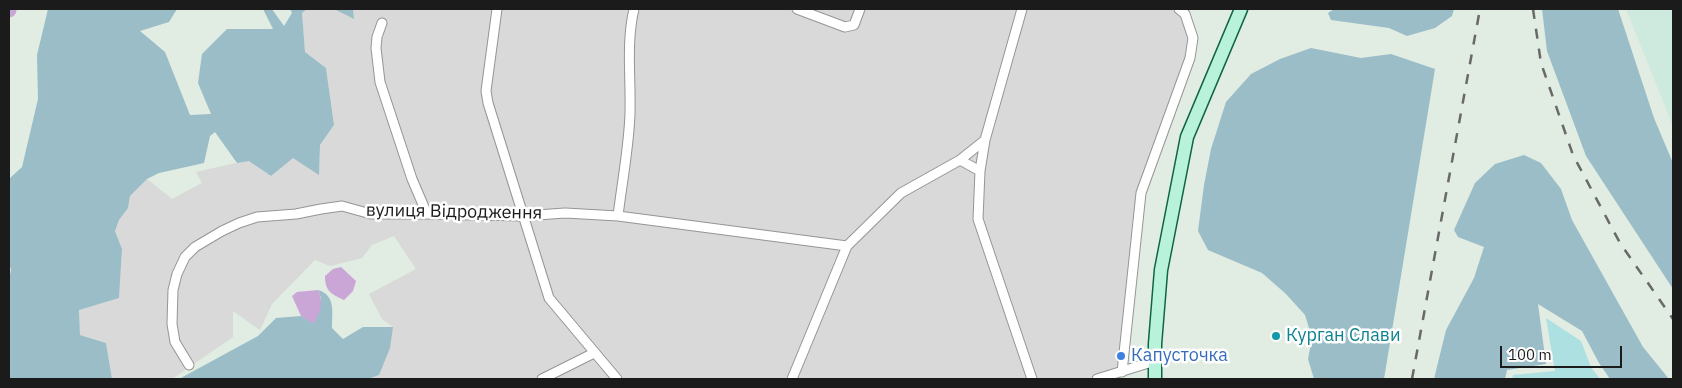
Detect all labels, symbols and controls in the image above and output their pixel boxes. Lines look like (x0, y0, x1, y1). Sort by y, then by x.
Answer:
street label: вулиця Відродження (366, 200, 542, 224)
place label: Курган Слави (1286, 325, 1400, 347)
marker: Курган Слави (1270, 330, 1282, 342)
scale bar (1502, 336, 1624, 368)
place label: Капусточка (1131, 345, 1228, 367)
text: 100 m (1508, 345, 1552, 364)
marker: Капусточка (1115, 350, 1127, 362)

